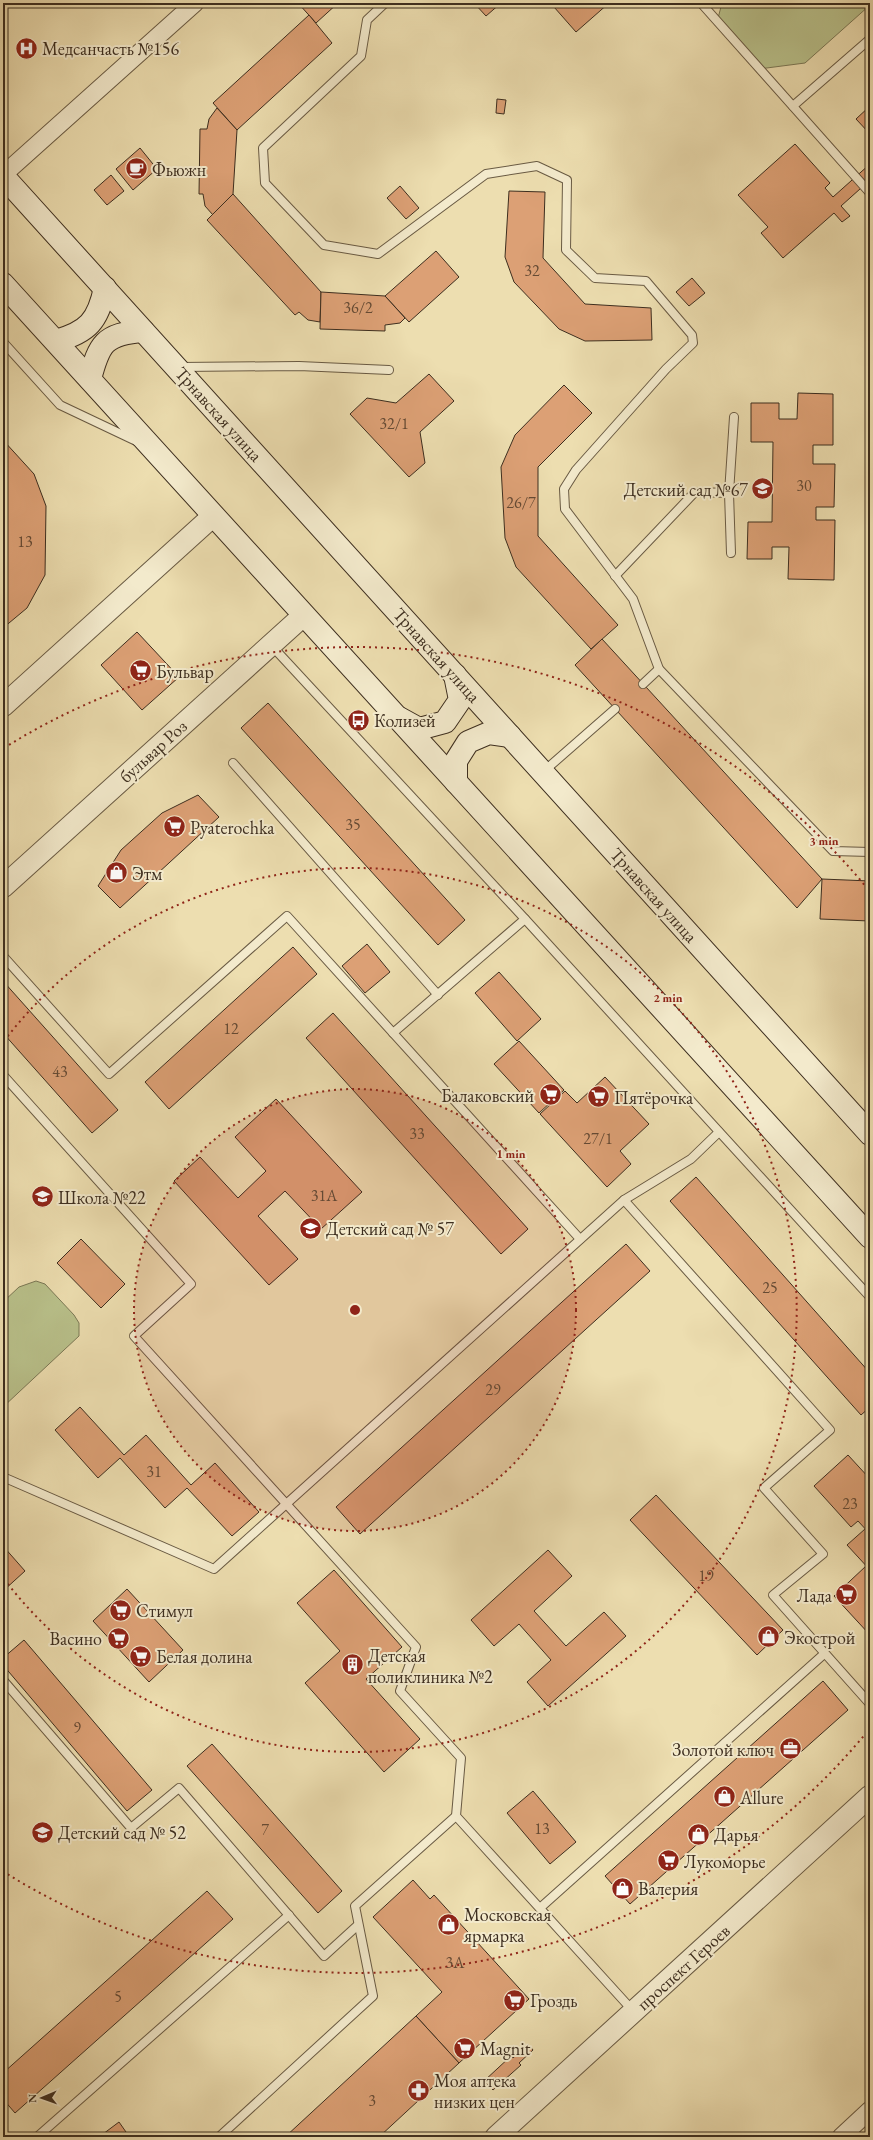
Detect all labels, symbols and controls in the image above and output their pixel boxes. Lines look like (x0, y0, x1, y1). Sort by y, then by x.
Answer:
hospital icon: Медсанчасть №156 (14, 35, 40, 61)
place label: Медсанчасть №156 (42, 37, 179, 60)
cafe icon: Фьюжн (123, 156, 149, 182)
place label: Фьюжн (152, 158, 206, 181)
house number: 32 (524, 260, 540, 281)
house number: 36/2 (343, 297, 373, 318)
street label: Трнавская улица (170, 362, 268, 467)
house number: 32/1 (379, 413, 409, 434)
house number: 30 (796, 475, 812, 496)
school or university icon: Детский сад №67 (750, 476, 776, 502)
place label: Детский сад №67 (624, 478, 748, 501)
house number: 26/7 (506, 492, 536, 513)
house number: 13 (17, 531, 33, 552)
street label: Трнавская улица (388, 603, 486, 708)
supermarket icon: Бульвар (127, 658, 153, 684)
place label: Бульвар (156, 660, 214, 683)
bus stop icon: Колизей (346, 707, 372, 733)
place label: Колизей (374, 709, 436, 732)
street label: бульвар Роз (114, 714, 192, 787)
supermarket icon: Pyaterochka (161, 814, 187, 840)
house number: 35 (345, 814, 361, 835)
place label: Pyaterochka (190, 816, 275, 839)
text: 3 min (809, 833, 839, 849)
street label: Трнавская улица (605, 843, 703, 948)
shop icon: Этм (104, 860, 130, 886)
place label: Этм (132, 862, 163, 885)
text: 2 min (653, 990, 683, 1006)
house number: 12 (223, 1018, 239, 1039)
house number: 43 (52, 1061, 68, 1082)
supermarket icon: Балаковский (537, 1082, 563, 1108)
place label: Балаковский (441, 1084, 534, 1107)
supermarket icon: Пятёрочка (585, 1084, 611, 1110)
place label: Пятёрочка (614, 1086, 694, 1109)
house number: 33 (409, 1123, 425, 1144)
house number: 27/1 (583, 1128, 613, 1149)
text: 1 min (496, 1146, 526, 1162)
school or university icon: Школа №22 (29, 1184, 55, 1210)
house number: 31А (311, 1185, 338, 1206)
place label: Школа №22 (58, 1186, 146, 1209)
school or university icon: Детский сад № 57 (298, 1215, 324, 1241)
place label: Детский сад № 57 (326, 1217, 454, 1240)
house number: 25 (762, 1277, 778, 1298)
centre of rings (348, 1303, 362, 1317)
house number: 29 (485, 1379, 501, 1400)
house number: 31 (146, 1461, 162, 1482)
house number: 23 (842, 1493, 858, 1514)
house number: 19 (698, 1565, 714, 1586)
supermarket icon: Лада (834, 1582, 860, 1608)
place label: Лада (797, 1584, 833, 1607)
supermarket icon: Стимул (108, 1597, 134, 1623)
place label: Стимул (136, 1599, 193, 1622)
shop icon: Экострой (755, 1624, 781, 1650)
supermarket icon: Васино (105, 1625, 131, 1651)
place label: Экострой (784, 1626, 856, 1649)
place label: Васино (49, 1627, 102, 1650)
supermarket icon: Белая долина (127, 1643, 153, 1669)
place label: Детская поликлиника №2 (368, 1644, 493, 1688)
place label: Белая долина (156, 1645, 253, 1668)
building icon: Детская поликлиника №2 (340, 1652, 366, 1678)
house number: 9 (73, 1717, 81, 1738)
office icon: Золотой ключ (777, 1736, 803, 1762)
place label: Золотой ключ (672, 1738, 774, 1761)
shop icon: Allure (712, 1784, 738, 1810)
place label: Allure (739, 1786, 784, 1809)
house number: 13 (534, 1818, 550, 1839)
school or university icon: Детский сад № 52 (29, 1819, 55, 1845)
house number: 7 (261, 1819, 269, 1840)
place label: Детский сад № 52 (58, 1821, 186, 1844)
shop icon: Дарья (685, 1821, 711, 1847)
place label: Дарья (714, 1823, 759, 1846)
supermarket icon: Лукоморье (655, 1848, 681, 1874)
place label: Лукоморье (684, 1850, 765, 1873)
shop icon: Валерия (609, 1875, 635, 1901)
place label: Валерия (638, 1877, 698, 1900)
place label: Московская ярмарка (463, 1903, 551, 1947)
shop icon: Московская ярмарка (436, 1911, 462, 1937)
street label: проспект Героев (632, 1919, 735, 2015)
house number: 3А (446, 1952, 465, 1973)
house number: 5 (114, 1986, 122, 2007)
supermarket icon: Гроздь (502, 1987, 528, 2013)
place label: Гроздь (530, 1989, 578, 2012)
supermarket icon: Magnit (451, 2035, 477, 2061)
place label: Magnit (480, 2037, 531, 2060)
place label: Моя аптека низких цен (434, 2069, 517, 2113)
pharmacy icon: Моя аптека низких цен (406, 2077, 432, 2103)
north arrow (22, 2078, 62, 2118)
house number: 3 (368, 2090, 376, 2111)
text: N (25, 2094, 39, 2103)

